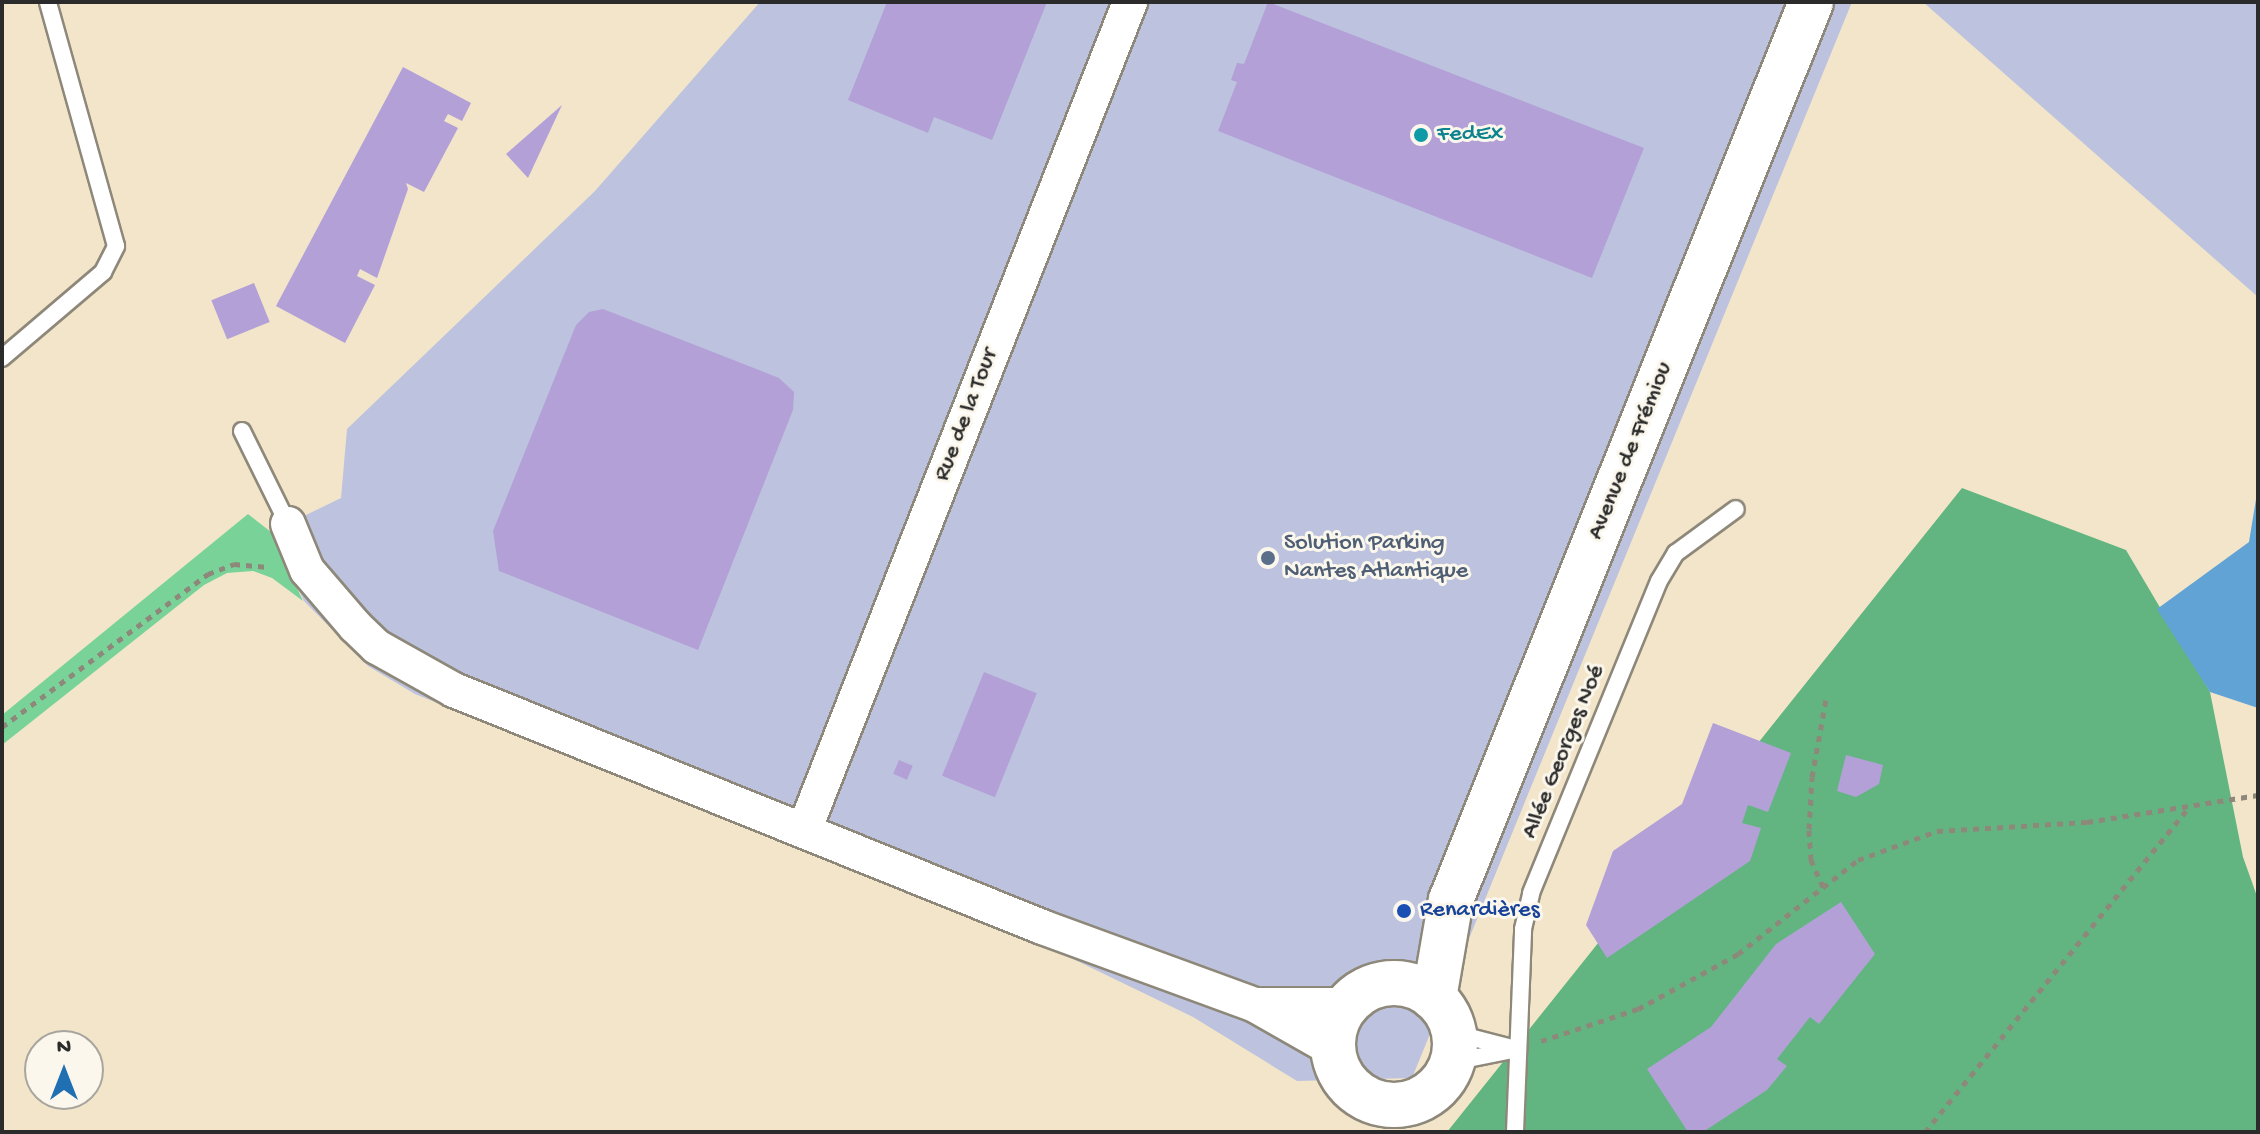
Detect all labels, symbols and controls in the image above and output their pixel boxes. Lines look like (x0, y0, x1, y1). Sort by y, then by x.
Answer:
place label: FedEx (1437, 121, 1503, 149)
marker: FedEx (1412, 126, 1430, 144)
street label: Rue de la Tour (929, 345, 1005, 485)
street label: Avenue de Frémiou (1582, 358, 1680, 544)
place label: Solution Parking Nantes Atlantique (1284, 530, 1468, 586)
marker: Solution Parking Nantes Atlantique (1259, 549, 1277, 567)
street label: Allée Georges Noé (1516, 661, 1612, 843)
place label: Renardières (1420, 897, 1540, 925)
marker: Renardières (1395, 902, 1413, 920)
north arrow (24, 1030, 104, 1110)
text: N (57, 1035, 71, 1061)

